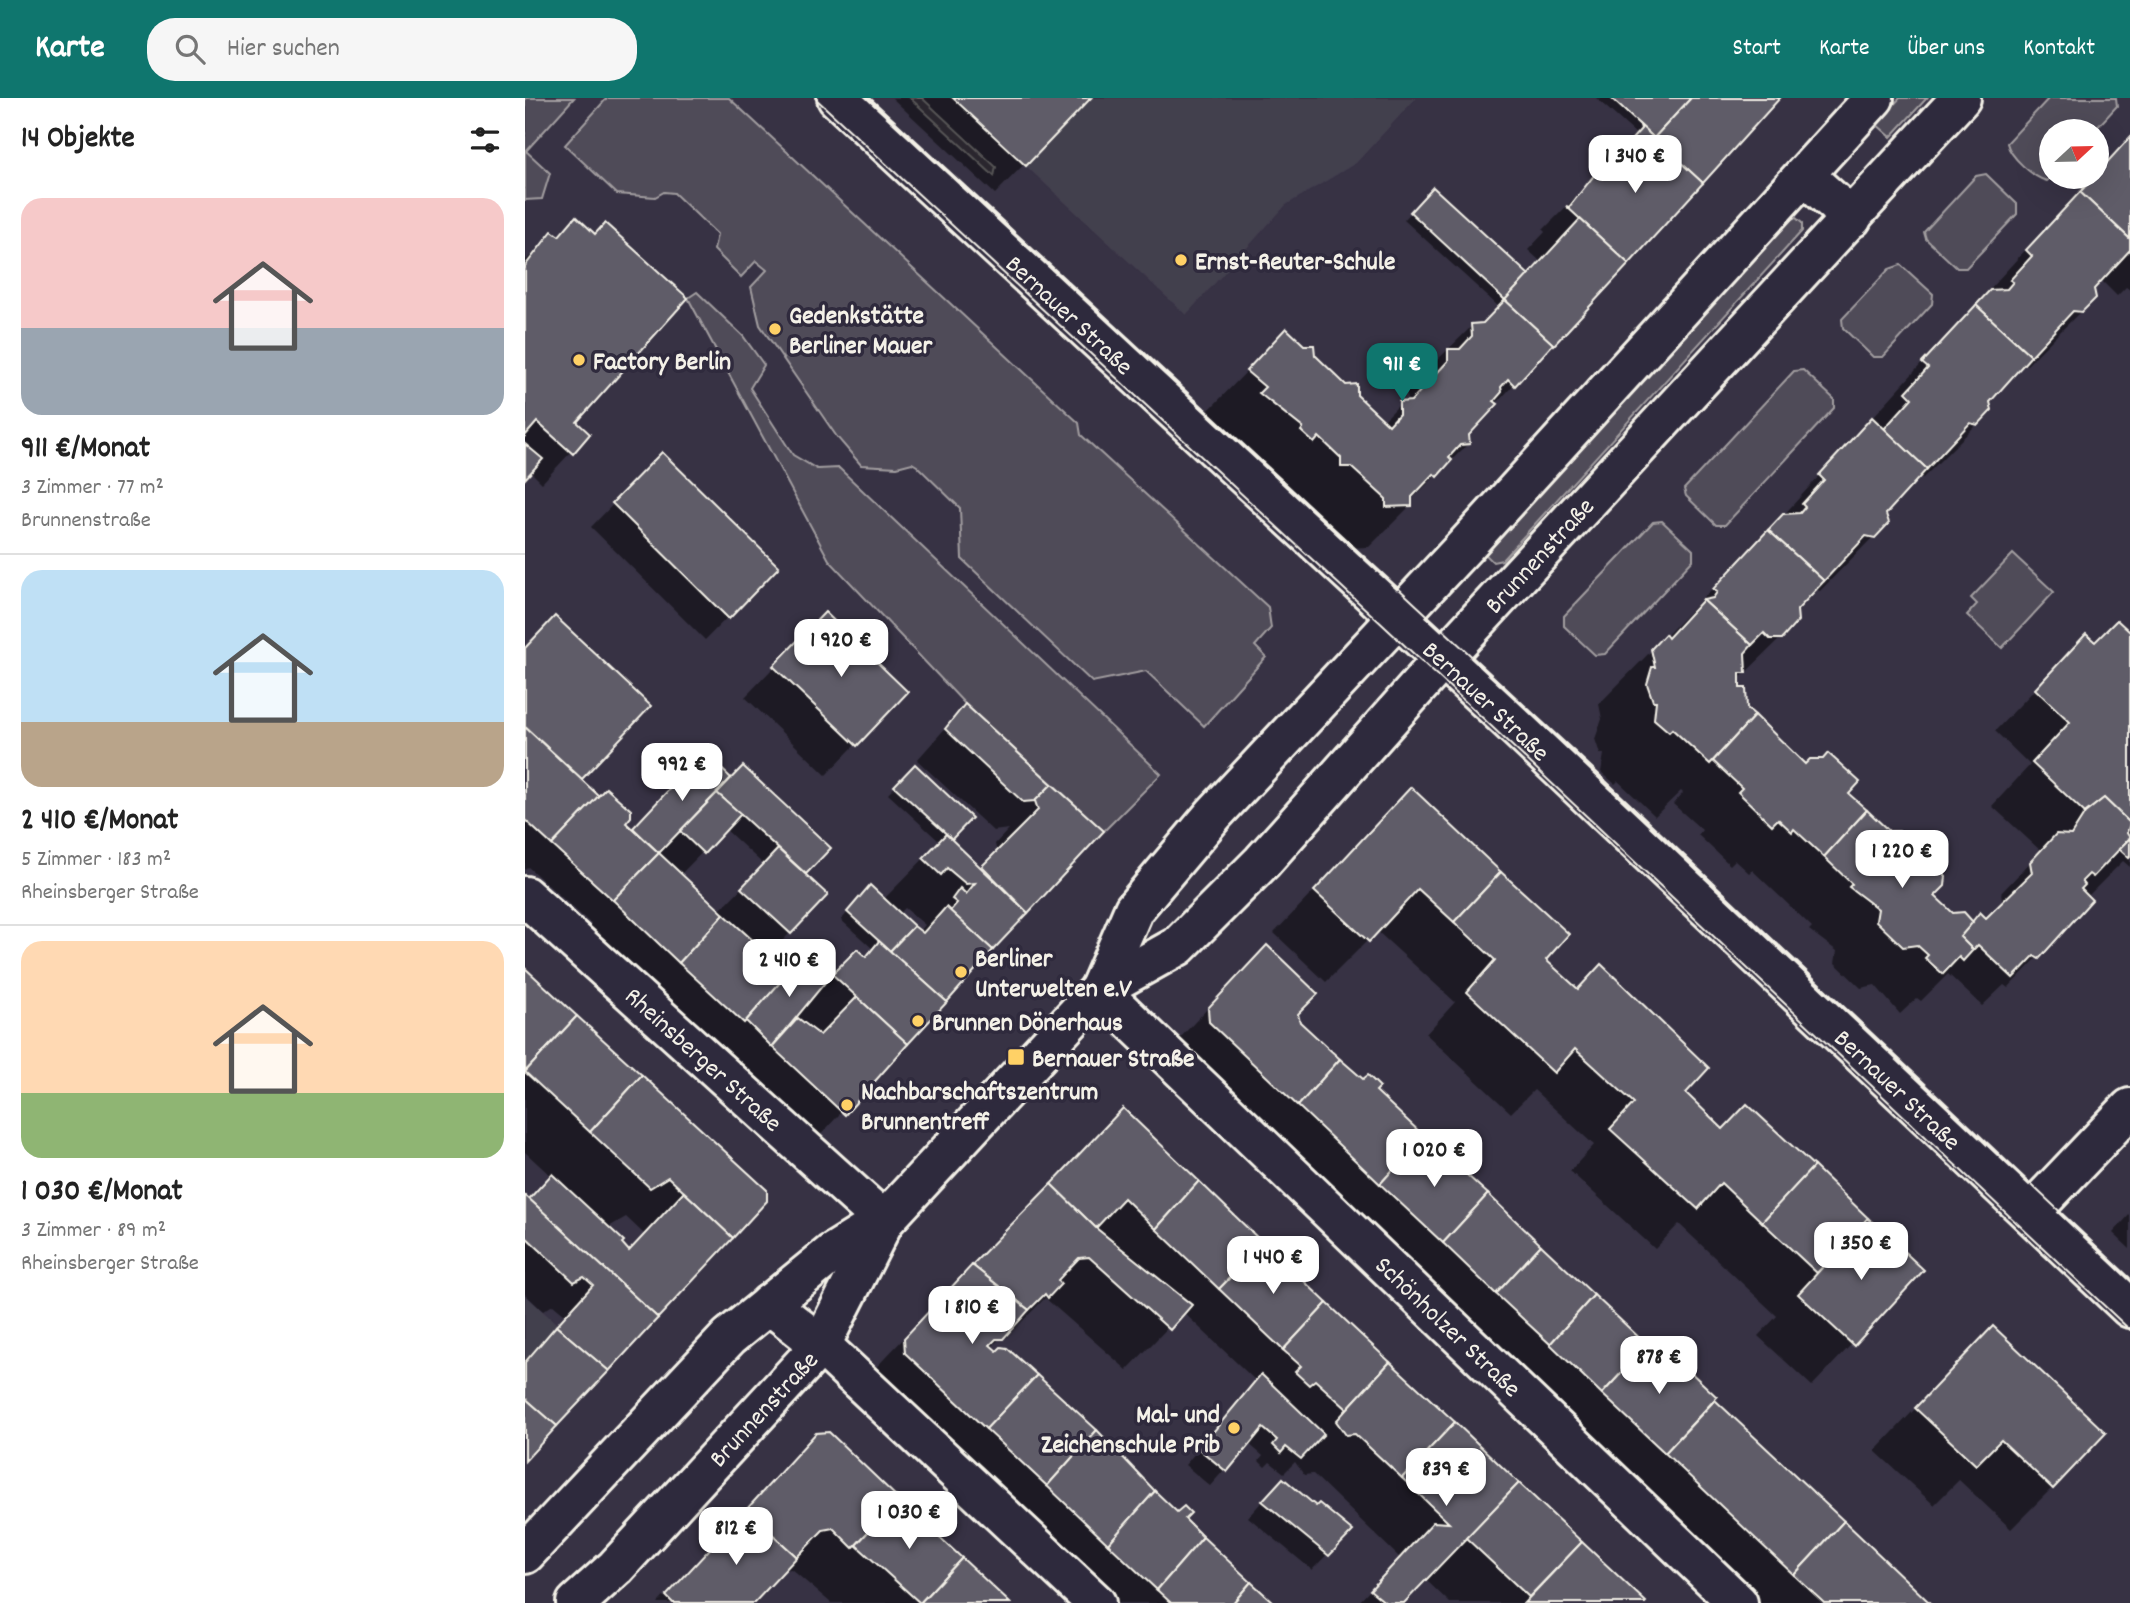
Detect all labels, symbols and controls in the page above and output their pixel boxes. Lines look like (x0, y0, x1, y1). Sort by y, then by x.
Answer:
search box (147, 18, 637, 81)
text: Karte (35, 26, 105, 73)
icon: search (171, 30, 209, 68)
text: Hier suchen (227, 31, 340, 68)
text: Start (1732, 32, 1781, 66)
text: Karte (1819, 32, 1870, 66)
text: Über uns (1908, 32, 1985, 66)
text: Kontakt (2023, 32, 2095, 66)
text: 14 Objekte (21, 119, 135, 162)
north arrow (2039, 119, 2109, 189)
map controls (2039, 119, 2109, 189)
icon: filters (466, 121, 504, 159)
pin: 1 340 € (1570, 136, 1700, 195)
text: 1 340 € (1605, 141, 1665, 174)
icon: home (200, 243, 326, 369)
place label: Ernst-Reuter-Schule (1195, 245, 1395, 282)
street label: Bernauer Straße (996, 248, 1140, 386)
marker: Ernst-Reuter-Schule (1173, 252, 1189, 268)
place label: Gedenkstätte Berliner Mauer (789, 299, 932, 366)
marker: Gedenkstätte Berliner Mauer (767, 321, 783, 337)
pin: 911 € (1353, 344, 1451, 403)
place label: Factory Berlin (593, 345, 731, 382)
text: 911 € (1383, 349, 1421, 382)
marker: Factory Berlin (571, 352, 587, 368)
text: 911 €/Monat (21, 429, 150, 472)
text: 3 Zimmer · 77 m² (21, 472, 164, 505)
street label: Brunnenstraße (1478, 491, 1605, 624)
text: Brunnenstraße (21, 505, 151, 538)
icon: home (200, 615, 326, 741)
pin: 1 920 € (776, 620, 906, 679)
text: 1 920 € (810, 625, 872, 658)
street label: Bernauer Straße (1412, 634, 1557, 772)
pin: 992 € (633, 744, 731, 803)
text: 992 € (657, 749, 707, 782)
text: 2 410 €/Monat (21, 801, 178, 844)
pin: 1 220 € (1837, 830, 1967, 890)
text: 1 220 € (1871, 836, 1933, 869)
text: 5 Zimmer · 183 m² (21, 844, 171, 877)
text: Rheinsberger Straße (21, 877, 199, 910)
pin: 2 410 € (724, 940, 854, 999)
place label: Berliner Unterwelten e.V (975, 942, 1132, 1009)
text: 2 410 € (759, 945, 819, 978)
marker: Berliner Unterwelten e.V (953, 964, 969, 980)
street label: Rheinsberger Straße (615, 980, 789, 1142)
icon: home (200, 986, 326, 1112)
place label: Brunnen Dönerhaus (932, 1006, 1123, 1043)
marker: Brunnen Dönerhaus (910, 1013, 926, 1029)
street label: Bernauer Straße (1824, 1022, 1968, 1161)
place label: Bernauer Straße (1032, 1042, 1195, 1079)
marker: Bernauer Straße (1006, 1047, 1026, 1067)
place label: Nachbarschaftszentrum Brunnentreff (861, 1075, 1098, 1142)
marker: Nachbarschaftszentrum Brunnentreff (839, 1097, 855, 1113)
pin: 1 020 € (1369, 1130, 1499, 1189)
text: 1 020 € (1402, 1135, 1466, 1168)
text: 1 030 €/Monat (21, 1172, 183, 1215)
text: 3 Zimmer · 89 m² (21, 1215, 166, 1248)
pin: 1 350 € (1796, 1222, 1926, 1282)
text: 1 350 € (1830, 1228, 1892, 1261)
pin: 1 440 € (1208, 1236, 1338, 1296)
text: 1 440 € (1243, 1242, 1303, 1275)
text: Rheinsberger Straße (21, 1248, 199, 1281)
street label: Schönholzer Straße (1365, 1249, 1528, 1408)
pin: 1 810 € (907, 1286, 1037, 1346)
text: 1 810 € (944, 1292, 1000, 1325)
pin: 878 € (1610, 1336, 1708, 1396)
text: 878 € (1636, 1342, 1682, 1375)
street label: Brunnenstraße (702, 1344, 829, 1477)
place label: Mal- und Zeichenschule Prib (1041, 1398, 1220, 1465)
marker: Mal- und Zeichenschule Prib (1226, 1420, 1242, 1436)
pin: 839 € (1397, 1448, 1495, 1508)
text: 839 € (1422, 1454, 1470, 1487)
pin: 1 030 € (844, 1492, 974, 1551)
text: 1 030 € (877, 1497, 941, 1530)
pin: 812 € (687, 1508, 785, 1567)
text: 812 € (715, 1513, 757, 1546)

